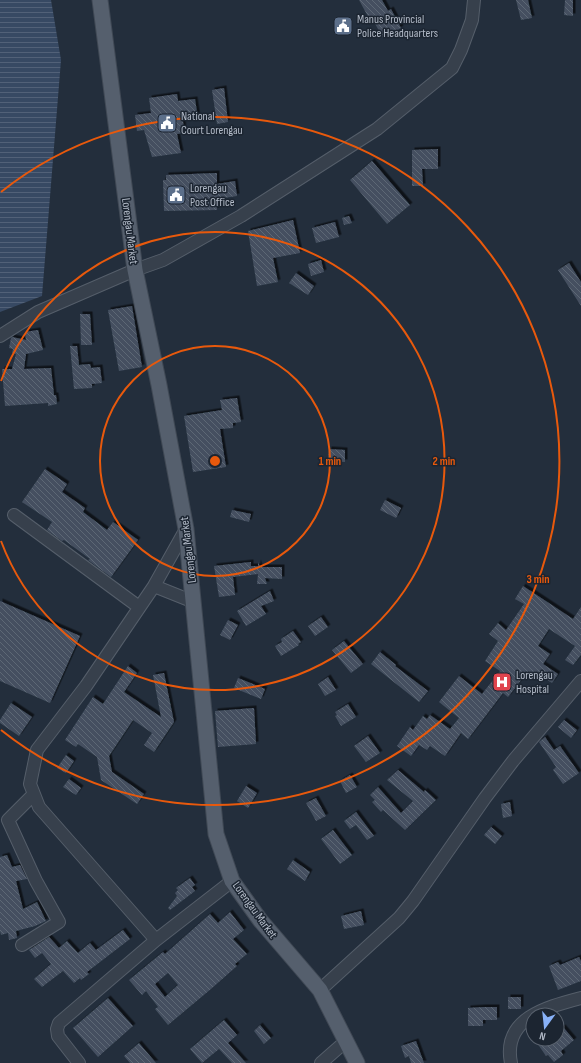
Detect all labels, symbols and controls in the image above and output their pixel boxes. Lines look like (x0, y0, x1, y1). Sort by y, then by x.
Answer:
place label: Manus Provincial Police Headquarters (357, 12, 438, 41)
public building icon: Manus Provincial Police Headquarters (332, 15, 354, 37)
place label: National Court Lorengau (181, 109, 243, 138)
public building icon: National Court Lorengau (156, 112, 178, 134)
place label: Lorengau Post Office (190, 181, 235, 210)
public building icon: Lorengau Post Office (165, 184, 187, 206)
street label: Lorengau Market (118, 197, 141, 265)
centre of rings (208, 454, 222, 468)
text: 1 min (319, 454, 341, 469)
text: 2 min (433, 454, 455, 469)
street label: Lorengau Market (177, 516, 200, 584)
text: 3 min (527, 572, 549, 587)
place label: Lorengau Hospital (516, 668, 553, 697)
hospital icon: Lorengau Hospital (491, 671, 513, 693)
street label: Lorengau Market (229, 879, 280, 942)
north arrow (525, 1007, 565, 1047)
text: N (538, 1029, 547, 1043)

